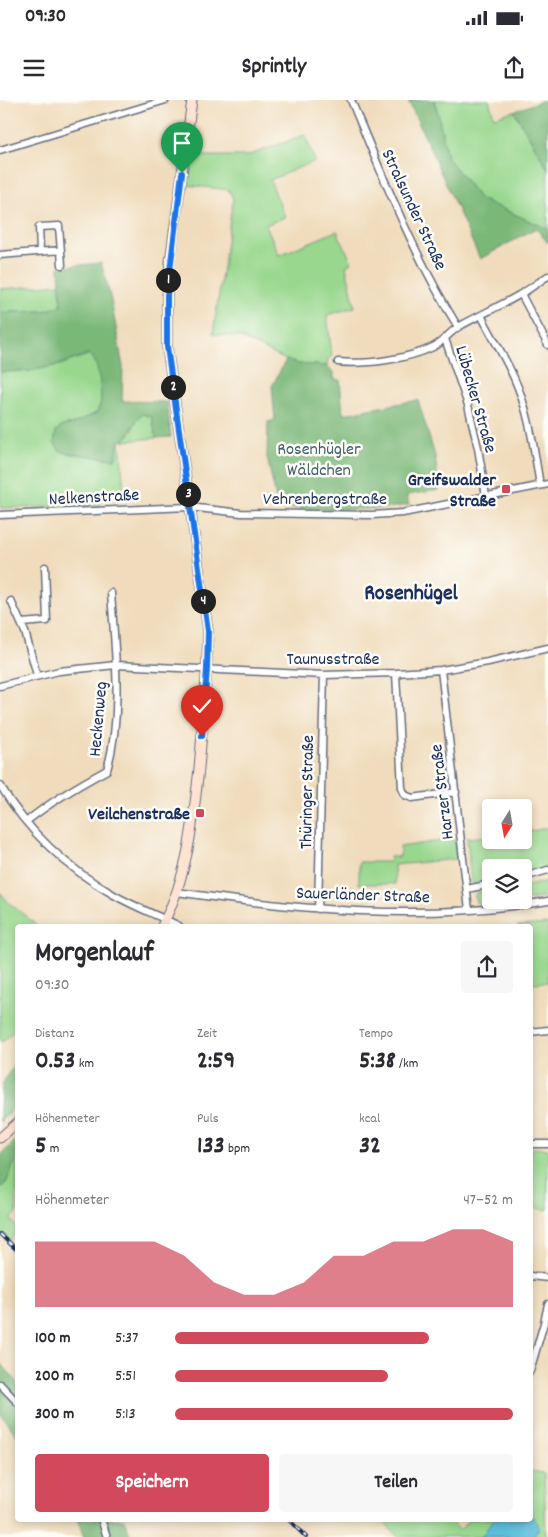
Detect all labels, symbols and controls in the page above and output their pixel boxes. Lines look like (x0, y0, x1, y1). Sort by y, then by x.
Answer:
text: 09:30 (25, 4, 66, 31)
text: Sprintly (242, 52, 306, 83)
icon: menu (20, 54, 48, 82)
icon: share (500, 54, 528, 82)
pin (161, 122, 203, 173)
icon: arrive (168, 129, 196, 157)
street label: Stralsunder Straße (374, 145, 452, 275)
pin: 1 (156, 268, 180, 292)
text: 1 (167, 270, 170, 290)
street label: Lübecker Straße (447, 343, 502, 456)
pin: 2 (160, 374, 186, 400)
text: 2 (170, 377, 177, 397)
park label: Rosenhügler Wäldchen (277, 438, 361, 484)
place label: Greifswalder Straße (408, 469, 496, 515)
pin: 3 (176, 482, 200, 506)
marker: Greifswalder Straße (500, 483, 512, 495)
street label: Nelkenstraße (48, 484, 140, 513)
text: 3 (185, 484, 192, 504)
street label: Vehrenbergstraße (263, 488, 387, 513)
district label: Rosenhügel (364, 579, 459, 610)
pin: 4 (190, 588, 216, 614)
text: 4 (201, 591, 206, 611)
street label: Taunusstraße (287, 648, 380, 673)
street label: Heckenweg (84, 680, 115, 758)
pin (181, 685, 223, 736)
icon: check (188, 692, 216, 720)
street label: Thüringer Straße (295, 735, 322, 849)
street label: Harzer Straße (425, 742, 462, 841)
north arrow (482, 799, 532, 849)
map controls (482, 799, 532, 909)
place label: Veilchenstraße (88, 803, 190, 828)
marker: Veilchenstraße (194, 807, 206, 819)
button: layers (482, 859, 532, 909)
street label: Sauerländer Straße (296, 882, 430, 911)
text: Morgenlauf (35, 935, 154, 975)
button: share (461, 941, 513, 993)
text: 09:30 (35, 974, 70, 997)
text: Distanz (35, 1024, 74, 1044)
text: Zeit (197, 1024, 217, 1044)
text: Tempo (359, 1024, 393, 1044)
text: 0.53 (35, 1044, 75, 1080)
text: 2:59 (197, 1044, 235, 1080)
text: 5:38 (359, 1044, 396, 1080)
text: km (75, 1054, 94, 1074)
text: /km (396, 1054, 418, 1074)
text: Höhenmeter (35, 1109, 100, 1129)
text: Puls (197, 1109, 219, 1129)
text: kcal (359, 1109, 380, 1129)
text: 5 (35, 1129, 47, 1165)
text: 133 (197, 1129, 225, 1165)
text: 32 (359, 1129, 381, 1165)
text: m (47, 1139, 59, 1159)
text: bpm (225, 1139, 250, 1159)
text: Höhenmeter (35, 1189, 109, 1212)
text: 47–52 m (463, 1189, 513, 1212)
text: 100 m (35, 1327, 71, 1350)
text: 5:37 (115, 1327, 138, 1350)
text: 200 m (35, 1365, 74, 1388)
text: 5:51 (115, 1365, 136, 1388)
text: 300 m (35, 1403, 74, 1426)
text: 5:13 (115, 1403, 136, 1426)
button: Speichern (35, 1454, 269, 1512)
button: Teilen (279, 1454, 513, 1512)

